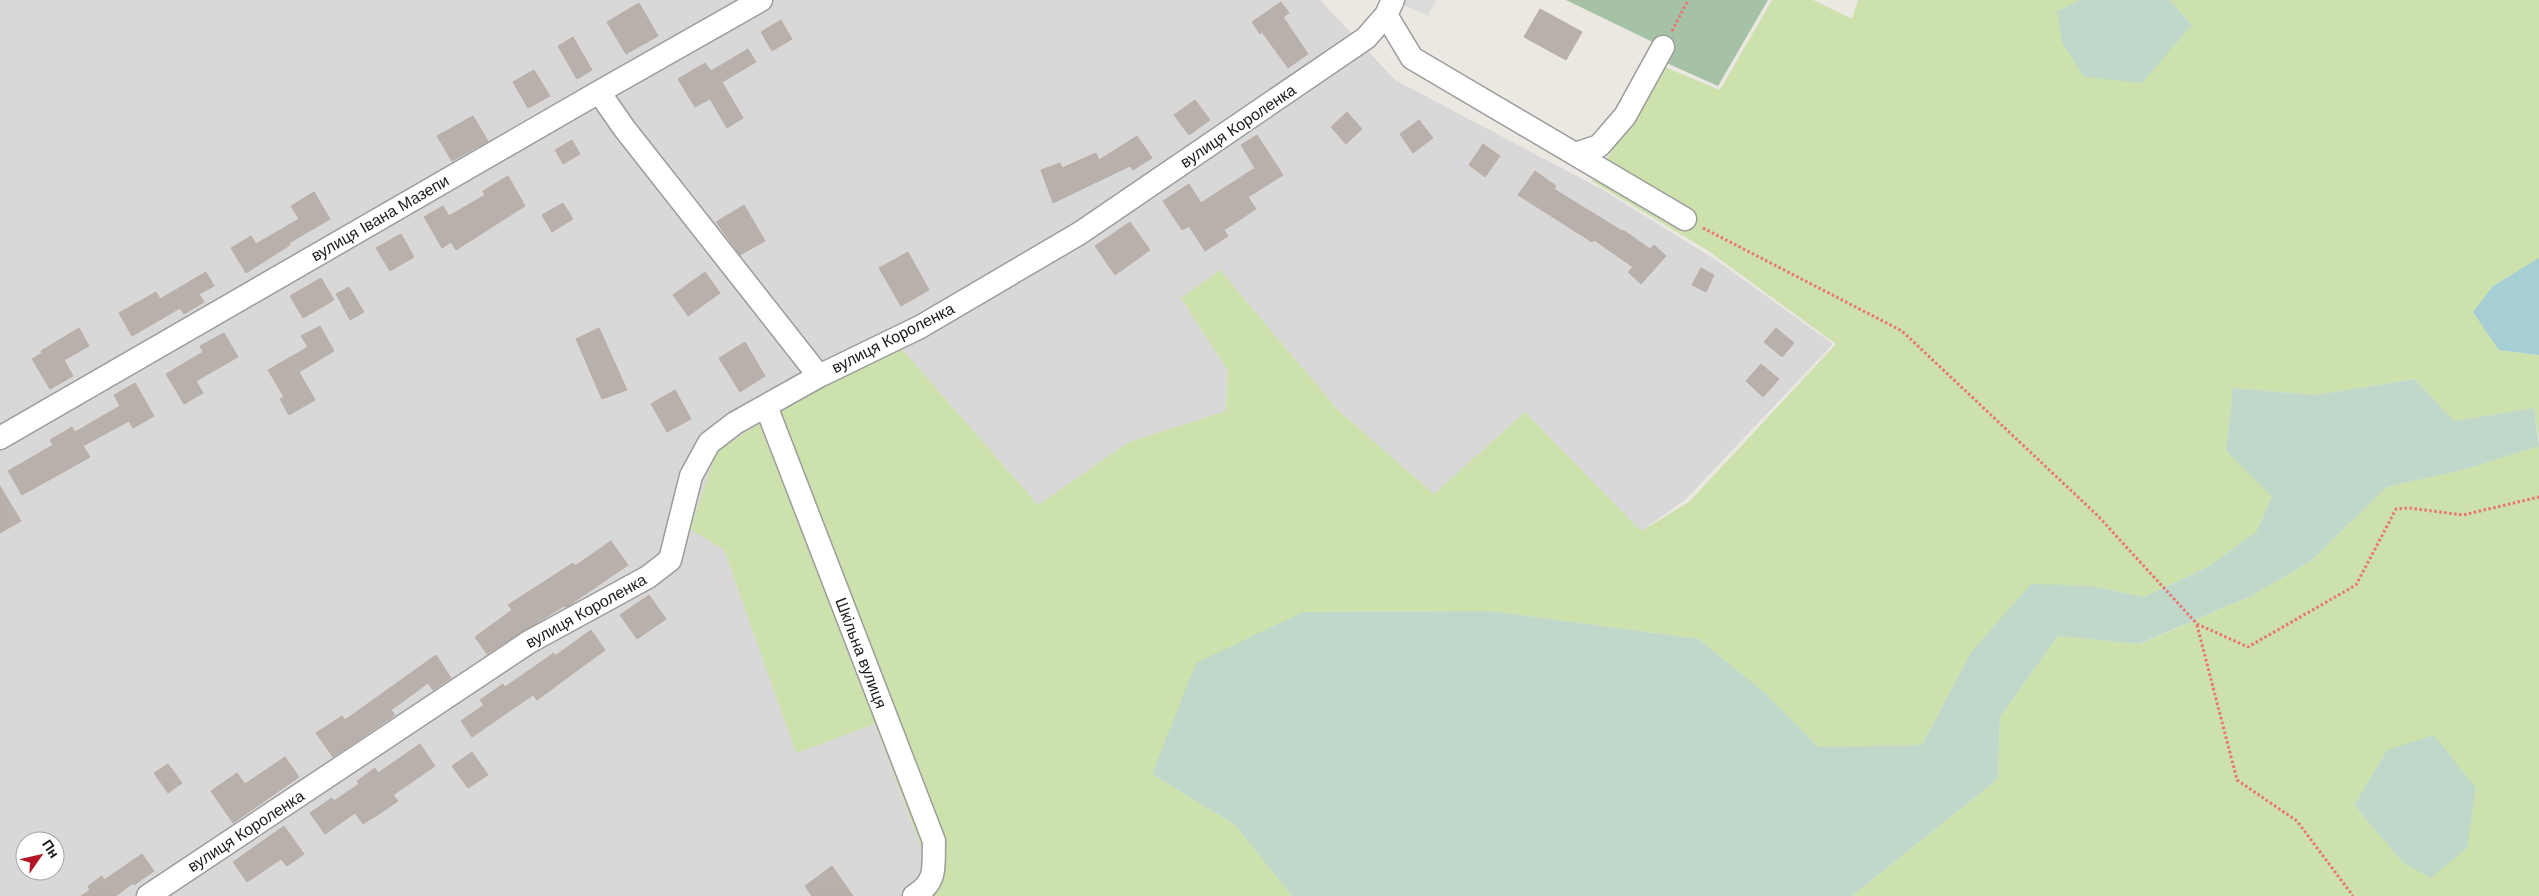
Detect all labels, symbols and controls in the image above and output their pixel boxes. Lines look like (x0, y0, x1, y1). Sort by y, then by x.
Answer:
street label: вулиця Короленка (1177, 81, 1299, 171)
street label: вулиця Івана Мазепи (308, 172, 452, 264)
street label: вулиця Короленка (829, 300, 957, 376)
street label: вулиця Короленка (523, 571, 649, 651)
street label: Шкільна вулиця (832, 595, 890, 711)
street label: вулиця Короленка (185, 787, 307, 875)
north arrow (15, 831, 65, 881)
text: Пн (39, 837, 63, 861)

